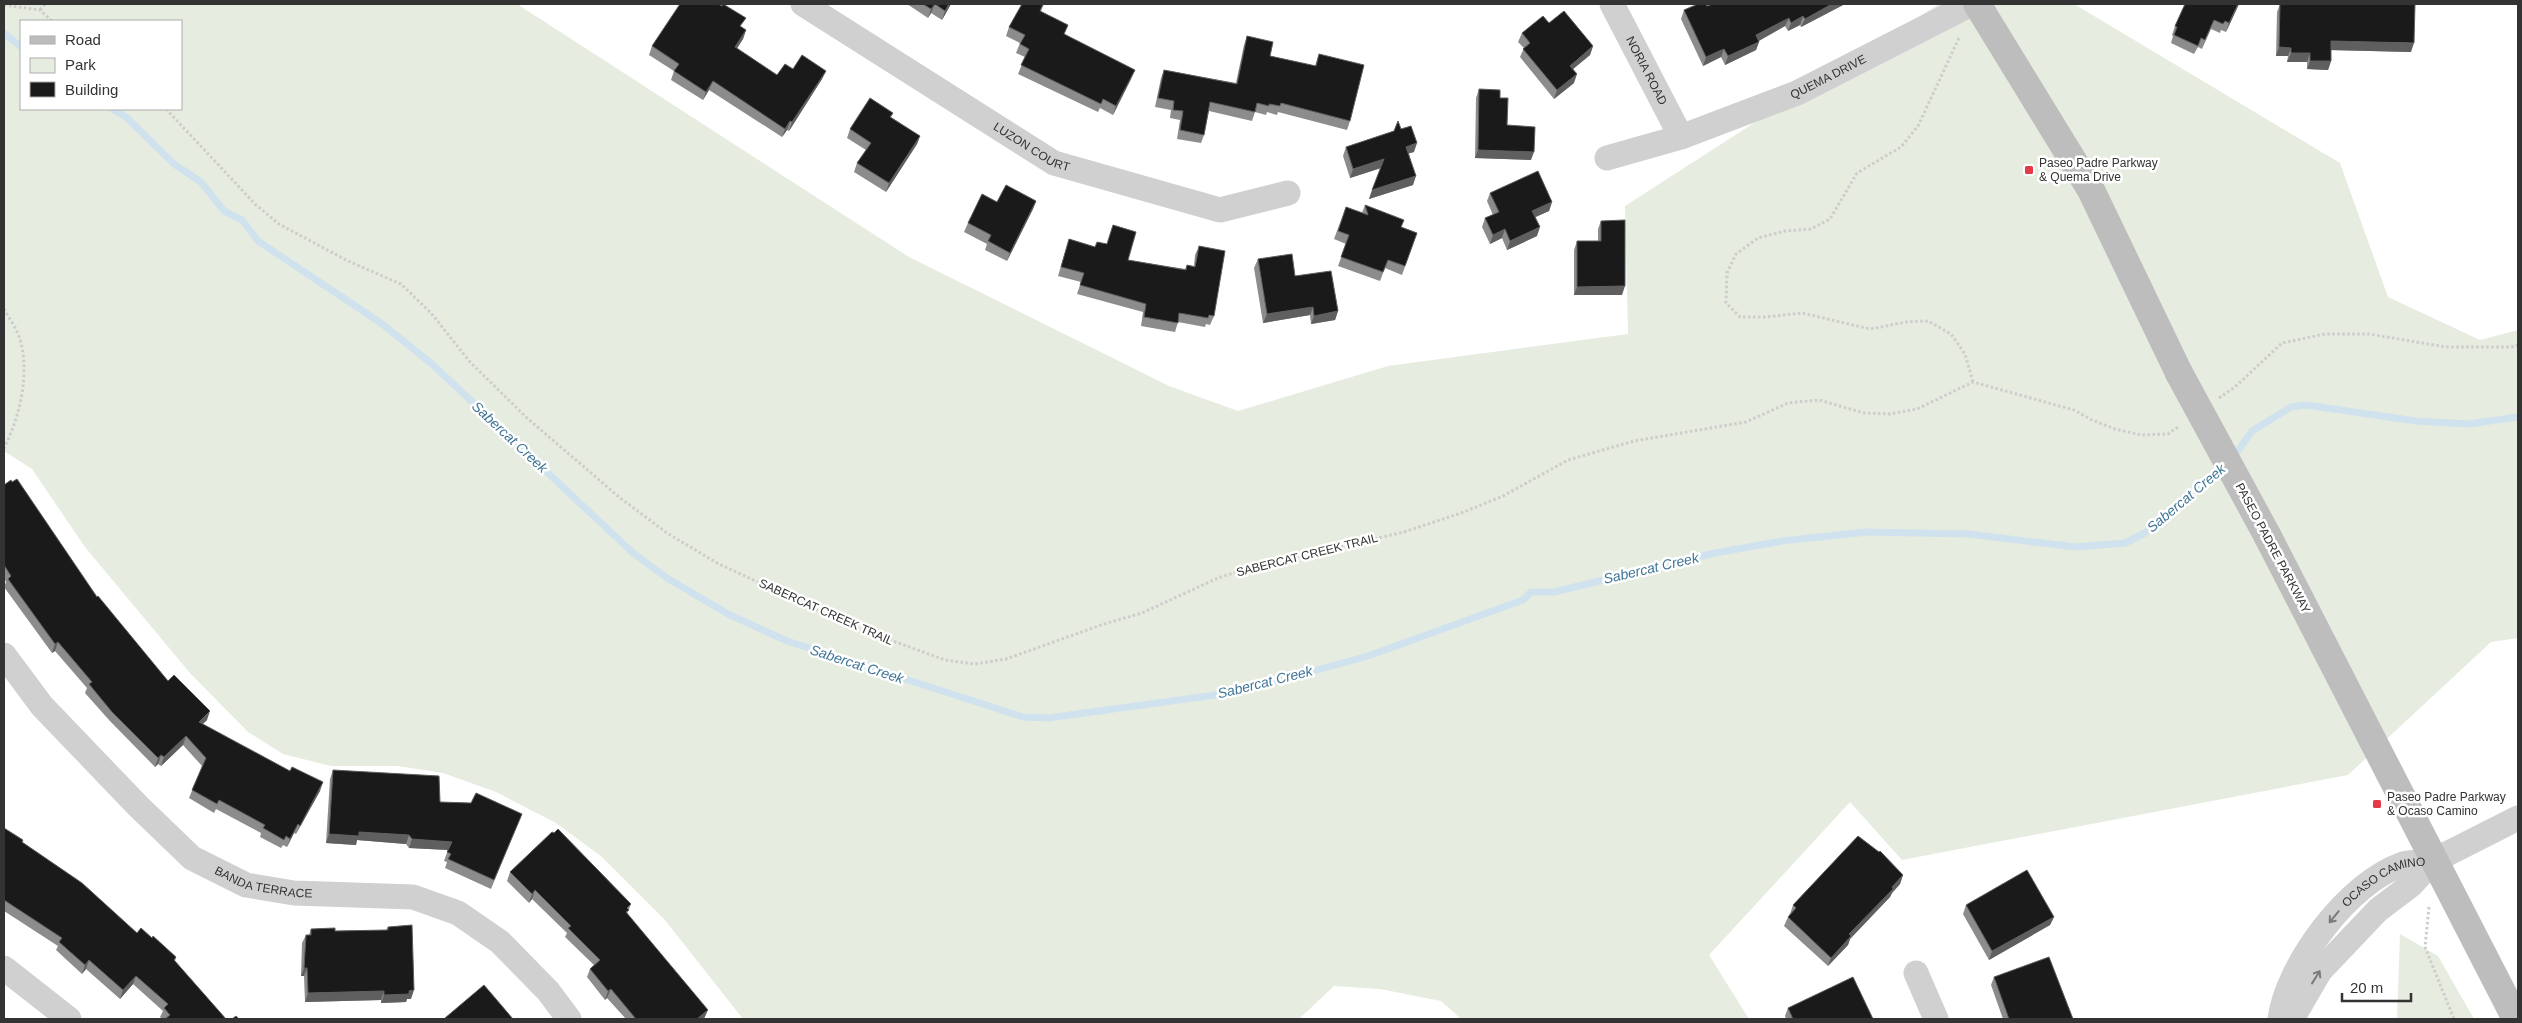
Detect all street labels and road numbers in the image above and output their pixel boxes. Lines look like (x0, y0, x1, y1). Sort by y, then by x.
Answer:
street label: NORIA ROAD (1623, 34, 1670, 108)
street label: QUEMA DRIVE (1788, 52, 1869, 102)
street label: LUZON COURT (991, 119, 1072, 174)
street label: PASEO PADRE PARKWAY (2233, 481, 2313, 615)
street label: SABERCAT CREEK TRAIL (1235, 531, 1380, 579)
street label: SABERCAT CREEK TRAIL (757, 576, 896, 648)
street label: OCASO CAMINO (2339, 855, 2426, 910)
street label: BANDA TERRACE (212, 863, 313, 901)

